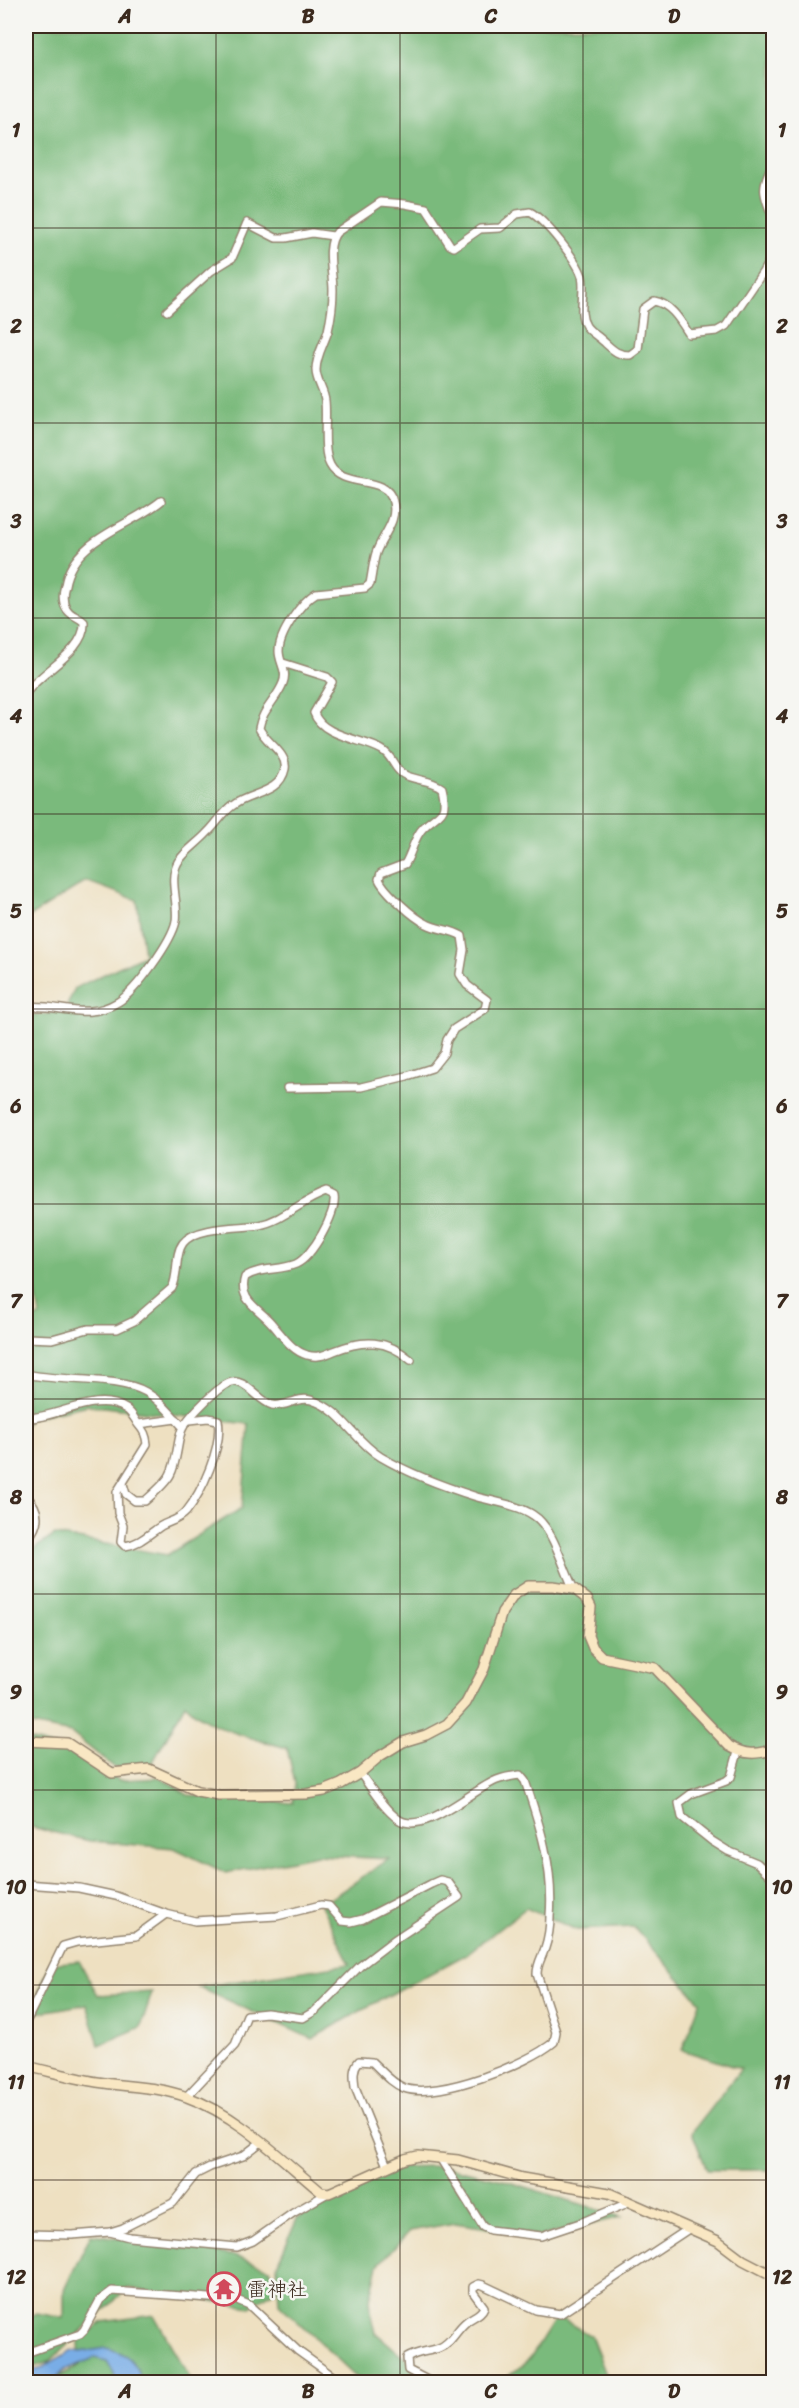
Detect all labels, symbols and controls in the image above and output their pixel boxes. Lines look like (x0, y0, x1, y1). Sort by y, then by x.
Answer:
text: A (117, 0, 132, 34)
text: B (302, 0, 315, 34)
text: C (484, 0, 498, 34)
text: D (668, 0, 681, 34)
text: 1 (12, 113, 21, 148)
text: 1 (778, 113, 787, 148)
text: 2 (9, 309, 22, 344)
text: 2 (775, 309, 788, 344)
text: 3 (10, 504, 22, 539)
text: 3 (776, 504, 788, 539)
text: 4 (9, 699, 23, 734)
text: 4 (775, 699, 789, 734)
text: 5 (10, 894, 22, 929)
text: 5 (776, 894, 788, 929)
text: 6 (9, 1089, 22, 1124)
text: 6 (775, 1089, 788, 1124)
text: 7 (10, 1284, 23, 1319)
text: 7 (776, 1284, 789, 1319)
text: 8 (9, 1480, 23, 1515)
text: 8 (775, 1480, 789, 1515)
text: 9 (10, 1675, 22, 1710)
text: 9 (776, 1675, 788, 1710)
text: 10 (5, 1870, 27, 1905)
text: 10 (771, 1870, 793, 1905)
text: 11 (7, 2065, 25, 2100)
text: 11 (773, 2065, 791, 2100)
text: 12 (6, 2260, 27, 2295)
text: 12 (772, 2260, 793, 2295)
temple icon: 雷神社 (206, 2271, 242, 2307)
place label: 雷神社 (247, 2272, 307, 2307)
text: A (117, 2374, 132, 2408)
text: B (302, 2374, 315, 2408)
text: C (484, 2374, 498, 2408)
text: D (668, 2374, 681, 2408)

